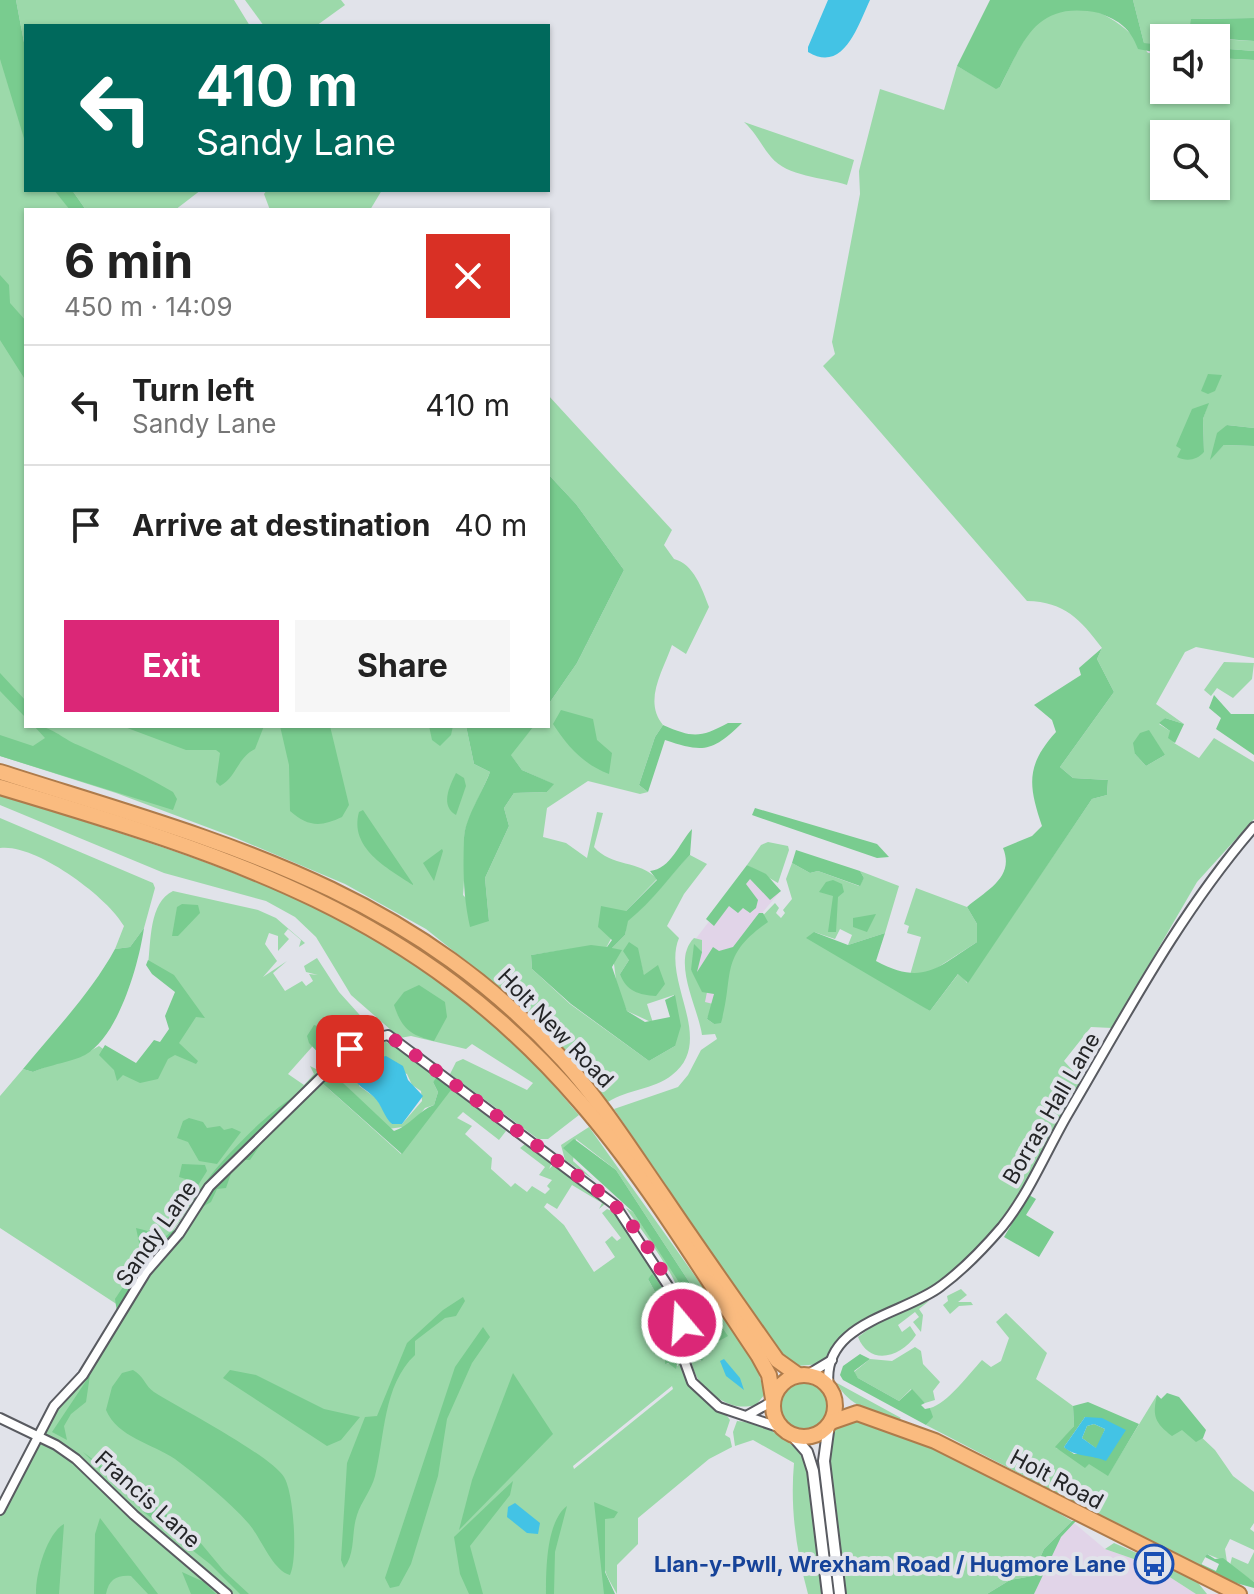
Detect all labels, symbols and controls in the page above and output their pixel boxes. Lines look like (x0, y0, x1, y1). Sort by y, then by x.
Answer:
map controls (1150, 24, 1230, 200)
button: sound (1150, 24, 1230, 104)
text: 410 m (196, 52, 358, 120)
icon: left (64, 56, 168, 160)
text: Sandy Lane (196, 120, 396, 164)
button: search (1150, 120, 1230, 200)
text: 6 min (64, 231, 193, 290)
button: close (426, 234, 510, 318)
text: 450 m · 14:09 (64, 291, 233, 322)
text: Turn left (132, 372, 254, 408)
icon: left (64, 383, 108, 427)
text: 410 m (425, 387, 510, 423)
text: Sandy Lane (132, 408, 276, 439)
icon: arrive (64, 503, 108, 547)
text: Arrive at destination (132, 507, 430, 543)
text: 40 m (454, 507, 527, 543)
button: Exit (64, 620, 279, 712)
button: Share (295, 620, 510, 712)
street label: Holt New Road (493, 963, 619, 1093)
pin (316, 1015, 384, 1083)
icon: arrive (328, 1027, 372, 1071)
street label: Borras Hall Lane (997, 1028, 1105, 1188)
street label: Sandy Lane (110, 1175, 202, 1291)
position arrow (640, 1281, 724, 1365)
street label: Holt Road (1006, 1444, 1108, 1514)
street label: Francis Lane (90, 1445, 206, 1553)
bus stop icon: Llan-y-Pwll, Wrexham Road / Hugmore Lane (1133, 1543, 1175, 1585)
place label: Llan-y-Pwll, Wrexham Road / Hugmore Lane (654, 1551, 1126, 1577)

